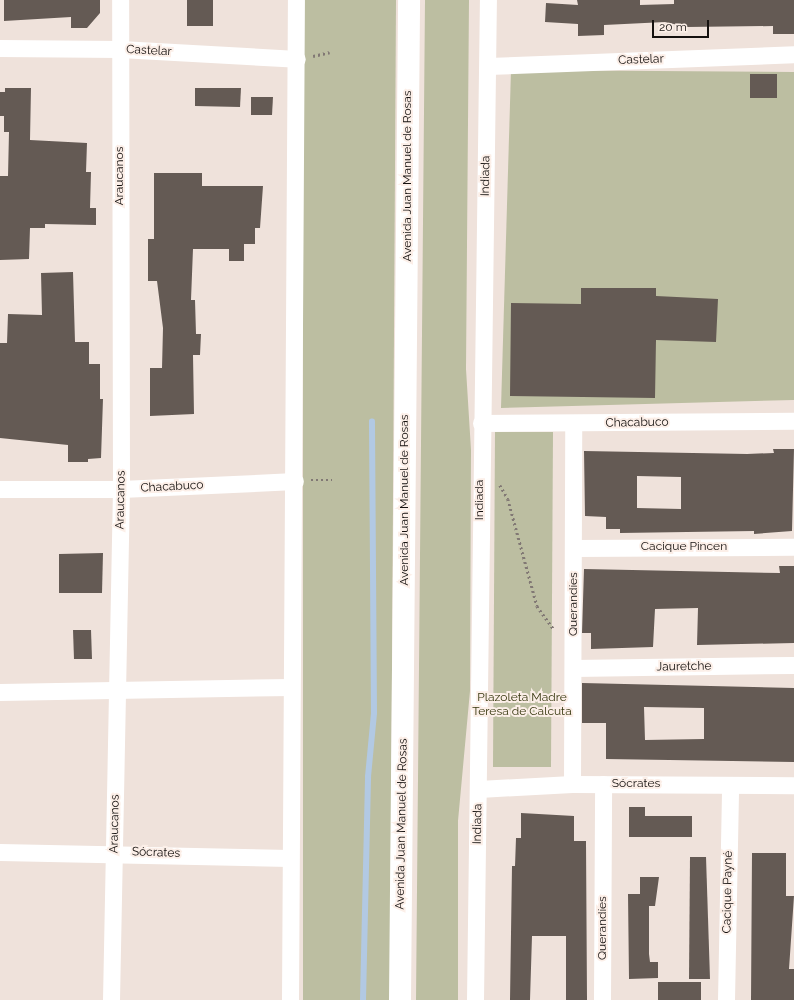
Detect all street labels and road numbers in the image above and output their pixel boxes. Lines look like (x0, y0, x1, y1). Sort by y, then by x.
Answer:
street label: Castelar (126, 43, 172, 59)
street label: Castelar (618, 52, 664, 68)
street label: Avenida Juan Manuel de Rosas (401, 90, 415, 262)
street label: Araucanos (113, 146, 127, 206)
street label: Indiada (478, 156, 494, 196)
street label: Avenida Juan Manuel de Rosas (398, 414, 412, 586)
street label: Chacabuco (605, 415, 669, 431)
street label: Araucanos (113, 470, 129, 530)
street label: Chacabuco (140, 478, 204, 496)
street label: Indiada (473, 480, 487, 520)
street label: Cacique Pincen (641, 540, 727, 554)
street label: Querandíes (567, 572, 581, 636)
street label: Jauretche (656, 659, 712, 675)
street label: Avenida Juan Manuel de Rosas (393, 738, 411, 910)
street label: Sócrates (612, 777, 660, 791)
street label: Araucanos (107, 794, 123, 854)
street label: Indiada (470, 804, 486, 844)
street label: Sócrates (132, 845, 180, 861)
street label: Cacique Payné (720, 850, 736, 934)
street label: Querandíes (596, 896, 610, 960)

